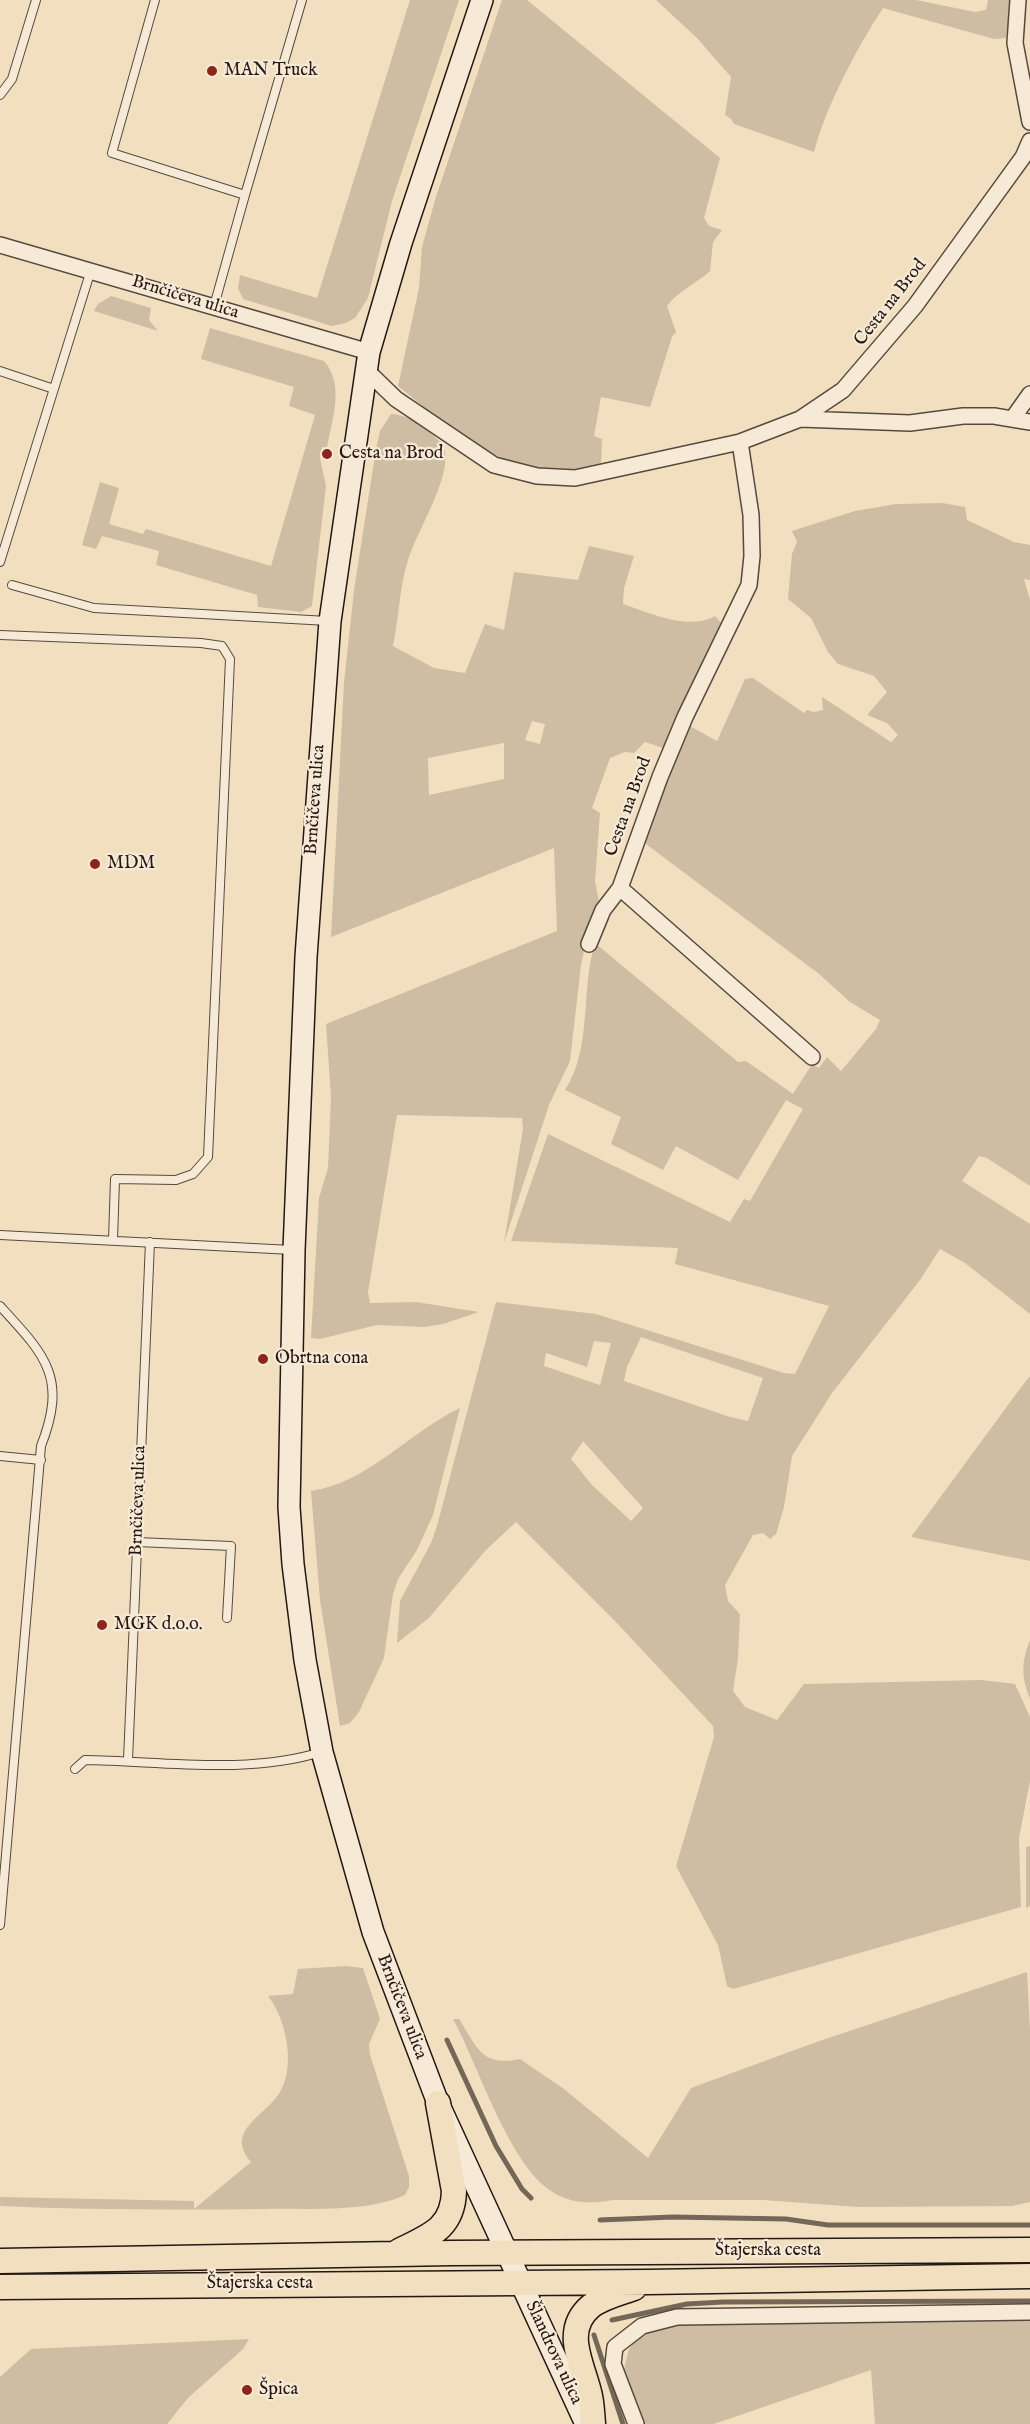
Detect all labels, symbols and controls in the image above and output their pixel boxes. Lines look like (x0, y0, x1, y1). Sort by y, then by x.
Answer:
place label: MAN Truck (224, 60, 318, 82)
marker: MAN Truck (205, 64, 219, 78)
street label: Cesta na Brod (850, 255, 932, 351)
street label: Brnčičeva ulica (129, 271, 241, 325)
place label: Cesta na Brod (339, 443, 443, 465)
marker: Cesta na Brod (320, 447, 334, 461)
street label: Brnčičeva ulica (301, 744, 331, 856)
street label: Cesta na Brod (601, 754, 657, 860)
place label: MDM (107, 853, 155, 875)
marker: MDM (88, 857, 102, 871)
place label: Obrtna cona (275, 1348, 368, 1370)
marker: Obrtna cona (256, 1352, 270, 1366)
street label: Brnčičeva ulica (126, 1445, 152, 1557)
place label: MGK d.o.o. (114, 1614, 203, 1636)
marker: MGK d.o.o. (95, 1618, 109, 1632)
street label: Brnčičeva ulica (371, 1951, 431, 2063)
street label: Štajerska cesta (715, 2240, 821, 2262)
street label: Štajerska cesta (207, 2273, 313, 2295)
street label: Šlandrova ulica (520, 2298, 586, 2408)
place label: Špica (259, 2379, 298, 2401)
marker: Špica (240, 2383, 254, 2397)

